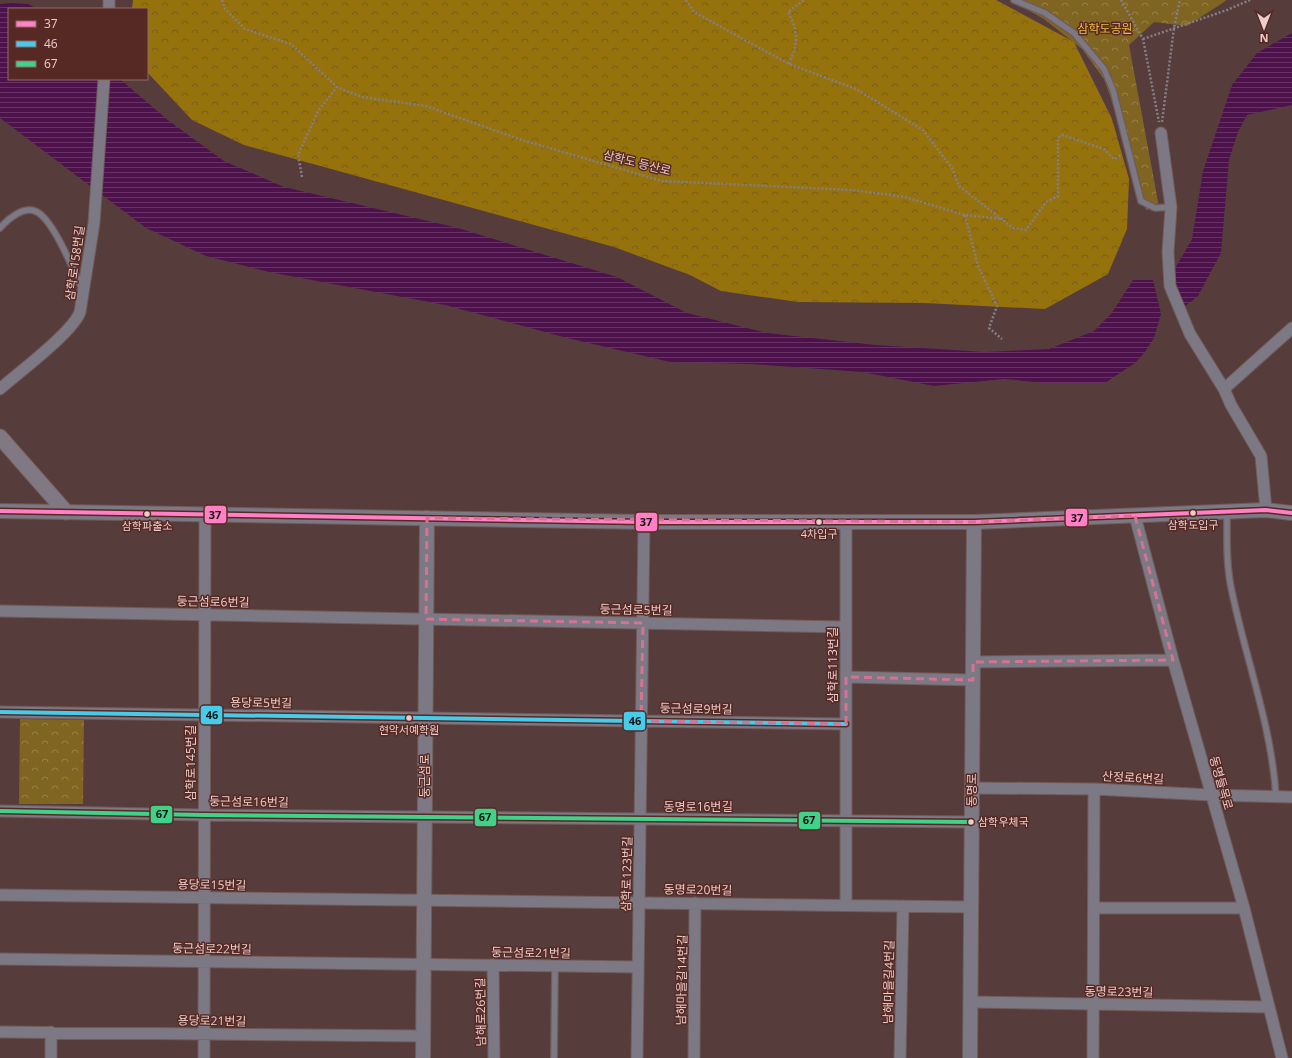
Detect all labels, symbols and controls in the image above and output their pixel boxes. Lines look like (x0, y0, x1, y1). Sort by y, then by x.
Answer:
legend (8, 8, 148, 80)
north arrow (1244, 8, 1284, 48)
text: 37 (44, 15, 58, 32)
park label: 삼학도공원 (1077, 20, 1133, 37)
text: N (1260, 31, 1268, 46)
text: 46 (44, 35, 58, 52)
text: 67 (44, 55, 58, 72)
street label: 삼학도 등산로 (601, 146, 673, 179)
street label: 삼학로158번길 (61, 224, 88, 302)
line badge: 37 (204, 505, 227, 524)
text: 37 (209, 507, 221, 522)
line badge: 37 (1065, 508, 1088, 527)
marker: 삼학도입구 (1188, 508, 1198, 518)
marker: 삼학파출소 (142, 509, 152, 519)
text: 37 (1071, 510, 1083, 525)
line badge: 37 (635, 512, 658, 532)
text: 37 (640, 514, 652, 529)
marker: 4차입구 (814, 517, 824, 527)
place label: 삼학도입구 (1168, 517, 1218, 532)
place label: 삼학파출소 (122, 518, 172, 533)
place label: 4차입구 (801, 526, 837, 541)
street label: 둥근섬로6번길 (176, 592, 250, 611)
street label: 둥근섬로5번길 (599, 600, 673, 619)
street label: 삼학로113번길 (824, 627, 841, 703)
street label: 용당로5번길 (230, 693, 292, 712)
street label: 둥근섬로9번길 (659, 699, 733, 718)
line badge: 46 (200, 705, 223, 725)
text: 46 (206, 707, 218, 722)
line badge: 46 (623, 711, 646, 731)
marker: 현악서예학원 (404, 713, 414, 723)
text: 46 (629, 713, 641, 728)
place label: 현악서예학원 (379, 722, 439, 737)
street label: 삼학로145번길 (182, 725, 199, 801)
street label: 둥근섬로 (416, 754, 433, 798)
street label: 동명들목로 (1206, 754, 1237, 812)
street label: 산정로6번길 (1102, 767, 1164, 788)
street label: 동명로 (963, 773, 980, 807)
street label: 둥근섬로16번길 (209, 792, 289, 811)
street label: 동명로16번길 (664, 798, 732, 815)
line badge: 67 (150, 805, 173, 824)
text: 67 (156, 806, 168, 821)
line badge: 67 (474, 808, 497, 827)
text: 67 (479, 809, 491, 824)
line badge: 67 (798, 811, 821, 830)
text: 67 (803, 812, 815, 827)
place label: 삼학우체국 (978, 814, 1029, 829)
marker: 삼학우체국 (966, 817, 976, 827)
street label: 삼학로123번길 (617, 836, 636, 912)
street label: 용당로15번길 (177, 875, 247, 894)
street label: 동명로20번길 (663, 880, 733, 899)
street label: 남해마을길14번길 (672, 934, 691, 1026)
street label: 둥근섬로22번길 (172, 939, 252, 958)
street label: 남해마을길4번길 (879, 940, 898, 1024)
street label: 둥근섬로21번길 (491, 943, 571, 962)
street label: 남해로26번길 (471, 977, 490, 1047)
street label: 동명로23번길 (1084, 982, 1154, 1001)
street label: 용당로21번길 (177, 1011, 247, 1030)

